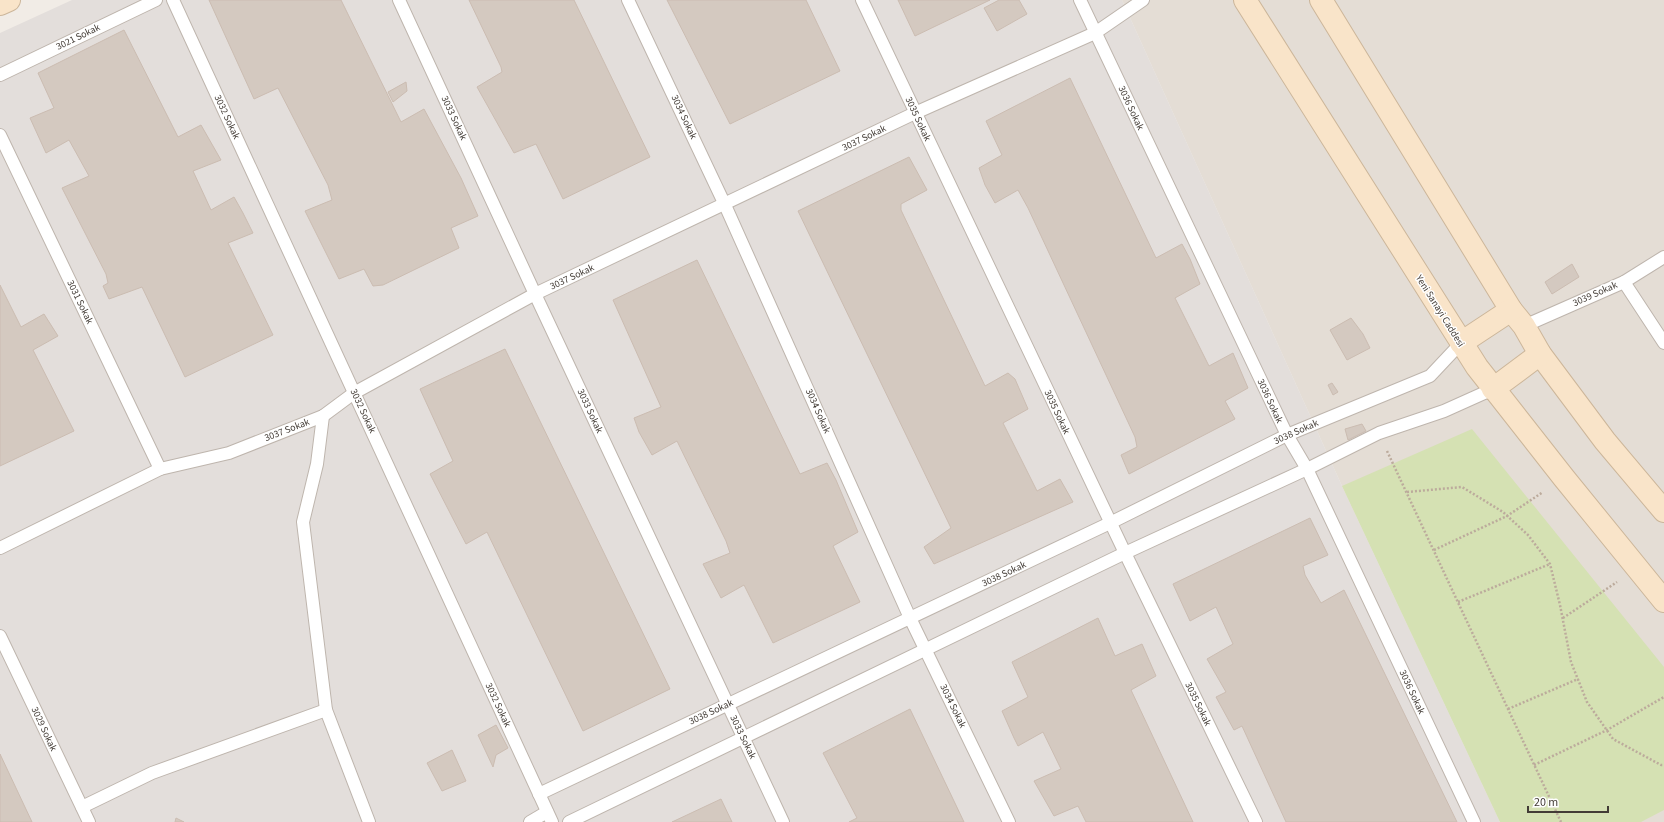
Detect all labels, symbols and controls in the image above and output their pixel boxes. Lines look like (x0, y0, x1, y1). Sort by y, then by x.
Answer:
street label: 3021 Sokak (54, 20, 102, 54)
street label: 3036 Sokak (1115, 84, 1147, 133)
street label: 3032 Sokak (211, 93, 243, 142)
street label: 3034 Sokak (668, 93, 700, 142)
street label: 3033 Sokak (438, 94, 470, 143)
street label: 3035 Sokak (902, 95, 934, 144)
street label: 3037 Sokak (840, 121, 888, 155)
street label: 3037 Sokak (548, 261, 597, 293)
street label: Yeni Sanayi Caddesi (1412, 271, 1468, 350)
street label: 3031 Sokak (63, 278, 97, 326)
street label: 3039 Sokak (1570, 278, 1620, 310)
street label: 3036 Sokak (1254, 377, 1286, 426)
street label: 3034 Sokak (802, 386, 834, 436)
street label: 3032 Sokak (347, 387, 379, 436)
street label: 3033 Sokak (574, 387, 606, 436)
street label: 3035 Sokak (1041, 388, 1073, 437)
street label: 3037 Sokak (262, 415, 312, 445)
street label: 3038 Sokak (1271, 416, 1321, 448)
street label: 3038 Sokak (980, 558, 1029, 590)
street label: 3036 Sokak (1396, 668, 1428, 717)
street label: 3035 Sokak (1181, 680, 1215, 728)
street label: 3032 Sokak (482, 681, 514, 730)
street label: 3034 Sokak (936, 682, 970, 730)
street label: 3038 Sokak (687, 696, 736, 728)
street label: 3029 Sokak (28, 705, 60, 754)
street label: 3033 Sokak (726, 713, 760, 761)
scale bar (1528, 788, 1608, 814)
text: 20 m (1534, 794, 1558, 811)

